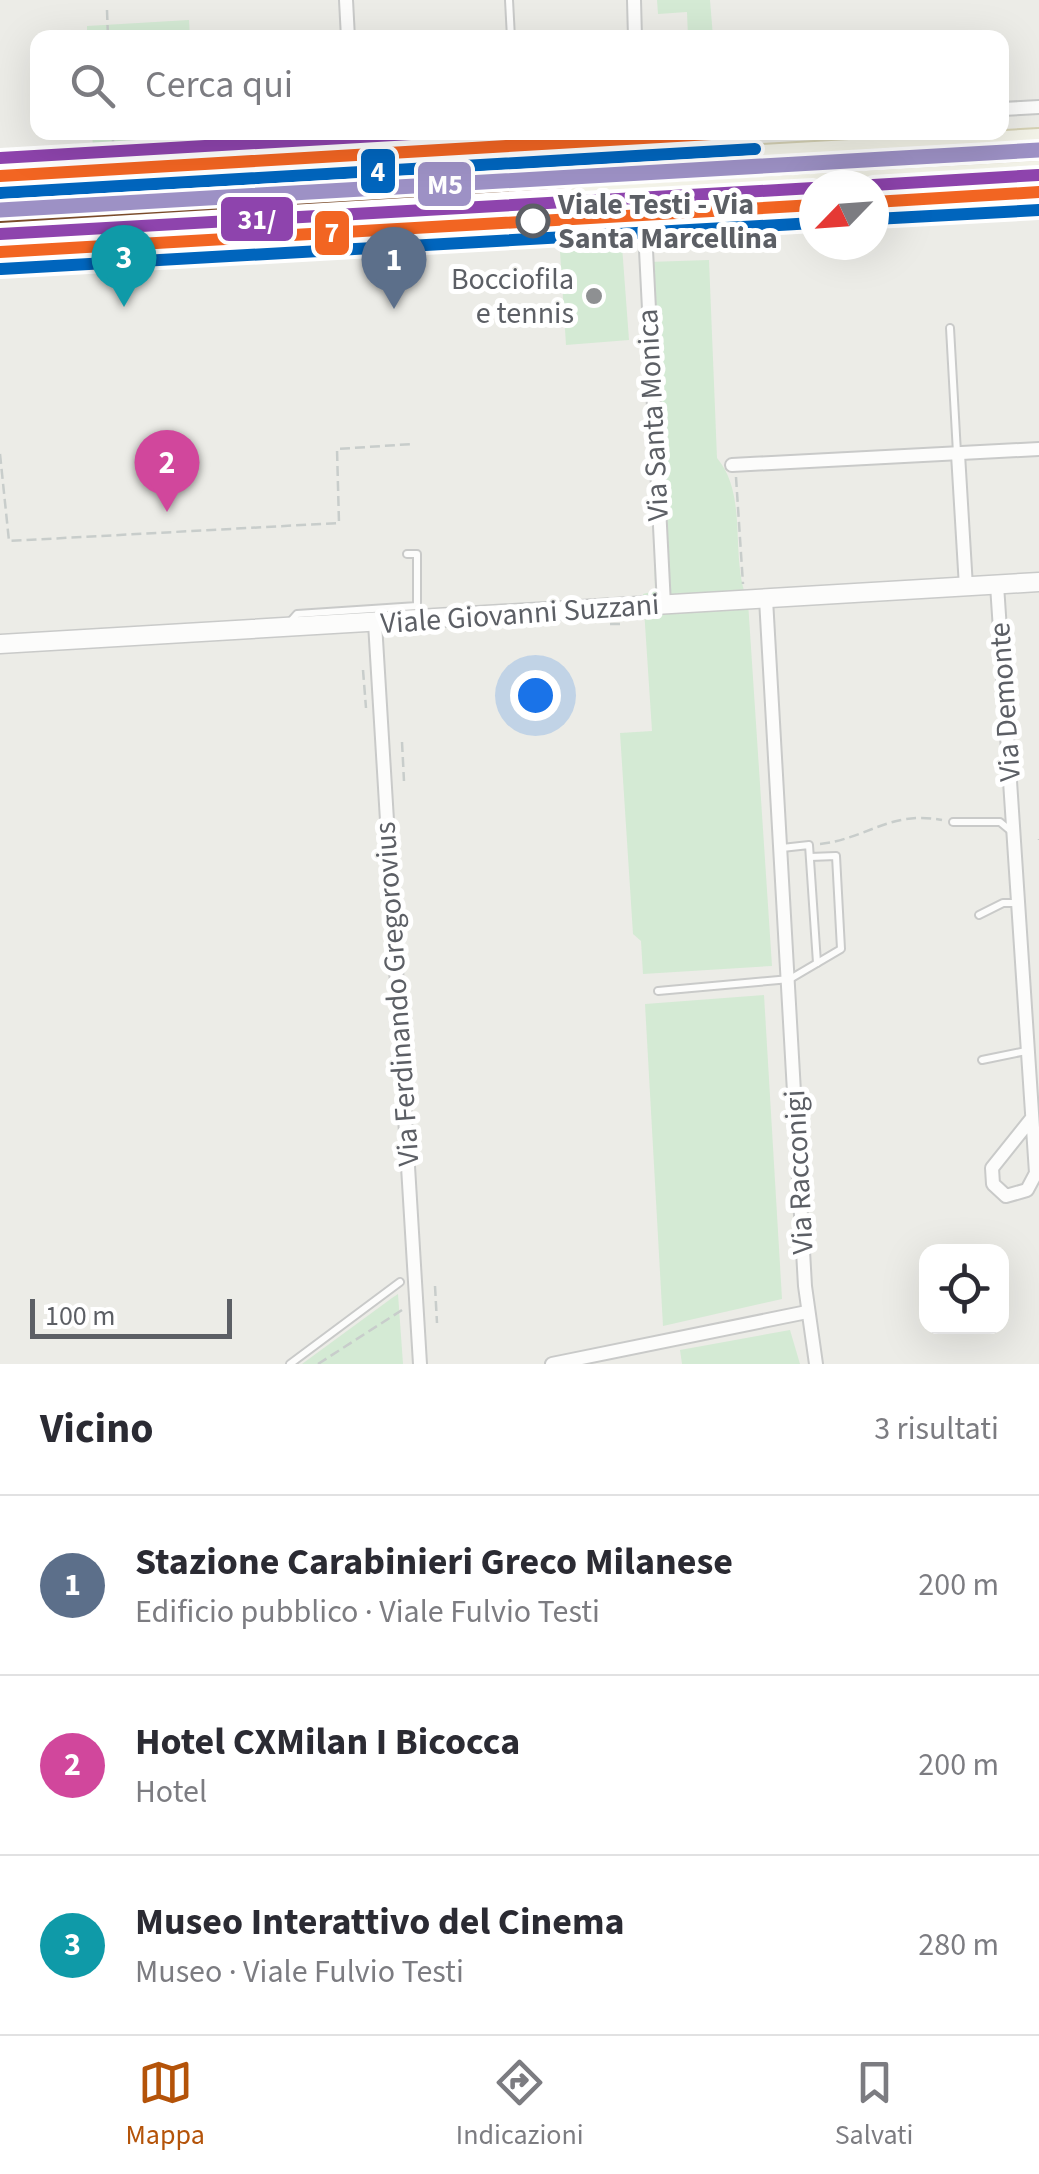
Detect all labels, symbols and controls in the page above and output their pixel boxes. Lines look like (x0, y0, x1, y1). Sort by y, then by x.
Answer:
search box (30, 30, 1009, 140)
icon: search (65, 58, 120, 113)
text: Cerca qui (145, 58, 293, 112)
line badge: 4 (359, 147, 397, 195)
text: 4 (371, 152, 386, 192)
line badge: M5 (416, 160, 473, 208)
text: M5 (427, 165, 463, 205)
north arrow (799, 170, 889, 260)
place label: Viale Testi - Via Santa Marcellina (557, 183, 778, 260)
line badge: 31/ (219, 195, 295, 243)
text: 31/ (237, 200, 277, 240)
marker: Viale Testi - Via Santa Marcellina (517, 205, 549, 237)
line badge: 7 (313, 209, 351, 257)
text: 7 (325, 213, 339, 253)
pin: 3 (92, 224, 156, 307)
pin: 1 (362, 226, 426, 309)
place label: Bocciofila e tennis (451, 258, 574, 335)
marker: Bocciofila e tennis (583, 285, 605, 307)
street label: Via Santa Monica (626, 308, 680, 522)
pin: 2 (134, 430, 200, 512)
street label: Viale Giovanni Suzzani (379, 583, 661, 645)
street label: Via Demonte (978, 621, 1032, 783)
your location (510, 670, 561, 721)
street label: Via Ferdinando Gregorovius (364, 820, 430, 1168)
street label: Via Racconigi (773, 1089, 825, 1255)
map controls (919, 1244, 1009, 1334)
button: locate (919, 1244, 1009, 1334)
scale bar (30, 1294, 232, 1338)
text: 100 m (45, 1296, 116, 1336)
text: Vicino (40, 1399, 154, 1459)
text: 3 risultati (874, 1406, 999, 1452)
text: Stazione Carabinieri Greco Milanese (135, 1535, 733, 1589)
text: 1 (64, 1562, 81, 1608)
text: 200 m (918, 1562, 999, 1608)
text: Edificio pubblico · Viale Fulvio Testi (135, 1589, 600, 1635)
text: Hotel CXMilan I Bicocca (135, 1715, 520, 1769)
text: 2 (64, 1742, 81, 1788)
text: 200 m (918, 1742, 999, 1788)
text: Hotel (135, 1769, 207, 1815)
text: Museo Interattivo del Cinema (135, 1895, 624, 1949)
text: 3 (64, 1922, 81, 1968)
text: 280 m (918, 1922, 999, 1968)
text: Museo · Viale Fulvio Testi (135, 1949, 464, 1995)
tab: Mappa (126, 2055, 205, 2155)
tab: Indicazioni (456, 2055, 584, 2155)
tab: Salvati (835, 2055, 913, 2155)

